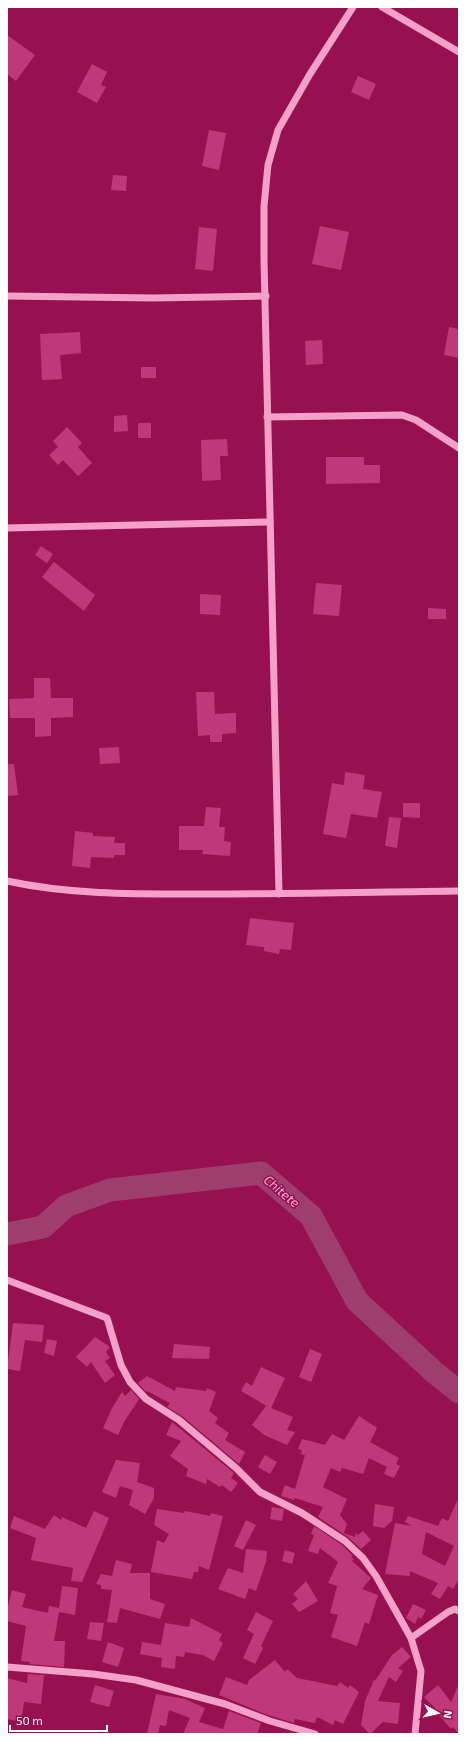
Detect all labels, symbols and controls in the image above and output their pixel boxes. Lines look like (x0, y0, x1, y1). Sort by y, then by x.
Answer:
water label: Chitete (261, 1171, 303, 1211)
north arrow (418, 1693, 458, 1733)
scale bar (10, 1707, 107, 1733)
text: N (441, 1710, 455, 1719)
text: 50 m (16, 1713, 43, 1727)

